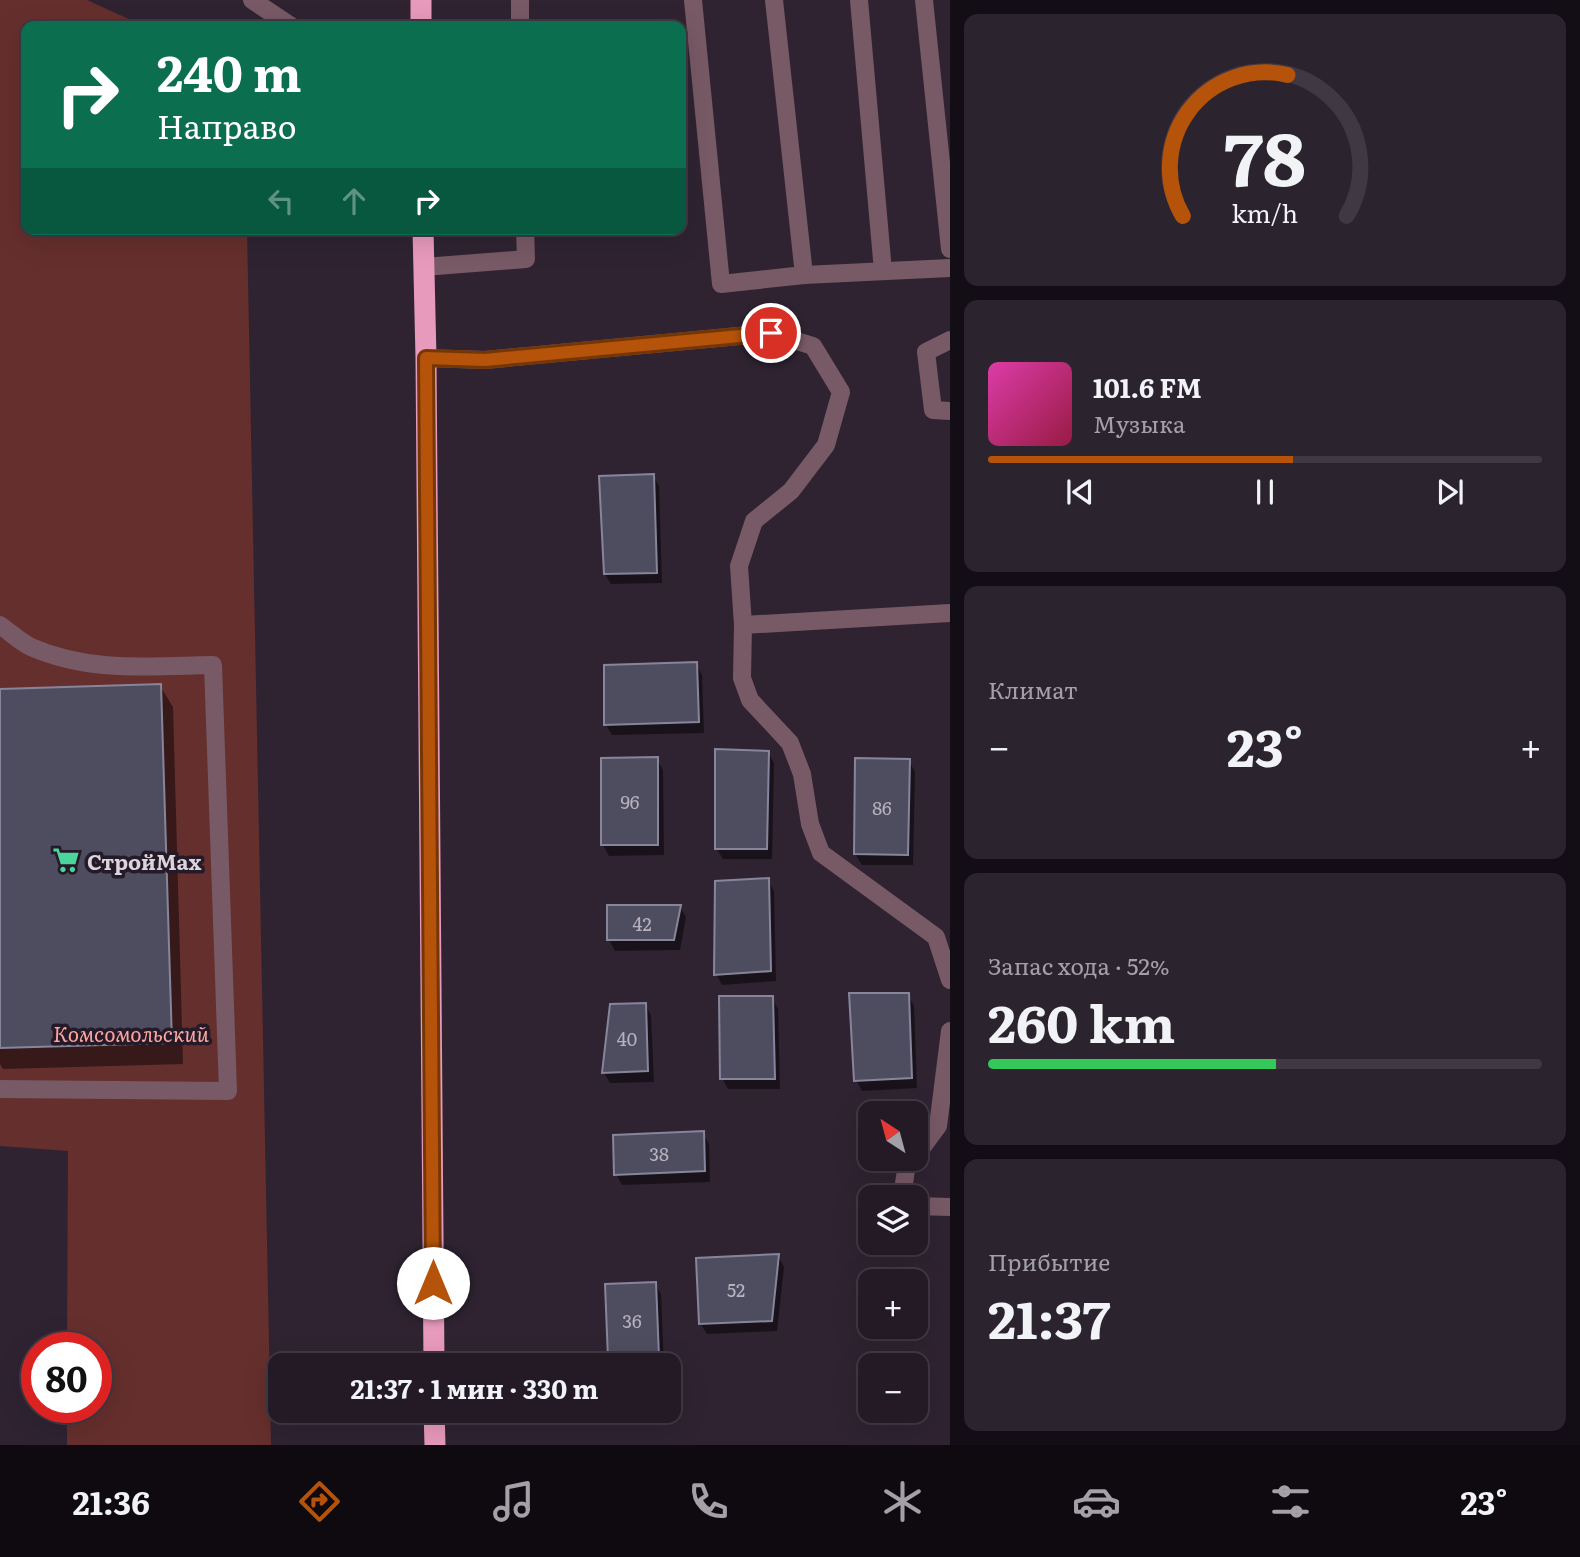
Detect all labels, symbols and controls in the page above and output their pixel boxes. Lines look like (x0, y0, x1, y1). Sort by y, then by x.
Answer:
text: 240 m (157, 34, 302, 107)
icon: right (42, 49, 133, 140)
text: 78 (1224, 100, 1306, 208)
text: Направо (157, 101, 297, 149)
icon: left (262, 182, 300, 220)
icon: ahead (335, 182, 373, 220)
icon: right (408, 182, 446, 220)
text: km/h (1232, 194, 1298, 231)
pin (741, 303, 801, 363)
icon: arrive (752, 314, 790, 352)
text: 101.6 FM (1093, 367, 1202, 406)
text: Музыка (1093, 406, 1185, 440)
icon: previous (1061, 473, 1099, 511)
icon: pause (1246, 473, 1284, 511)
icon: next (1431, 473, 1469, 511)
text: Климат (988, 672, 1078, 706)
text: 23° (1227, 706, 1303, 783)
text: − (988, 716, 1010, 773)
text: + (1520, 716, 1542, 773)
house number: 96 (620, 788, 640, 815)
house number: 86 (872, 794, 892, 821)
supermarket icon: СтройMax (51, 845, 81, 875)
place label: СтройMax (87, 845, 202, 876)
house number: 42 (632, 910, 652, 937)
text: Запас хода · 52% (988, 948, 1170, 982)
text: 260 km (988, 982, 1175, 1059)
park label: Комсомольский (53, 1017, 210, 1048)
house number: 40 (617, 1025, 637, 1052)
north arrow (858, 1101, 928, 1171)
map controls (858, 1101, 928, 1423)
house number: 38 (649, 1140, 669, 1167)
button: layers (858, 1185, 928, 1255)
text: Прибытие (988, 1244, 1110, 1278)
position arrow (396, 1246, 470, 1320)
button: + (858, 1269, 928, 1339)
house number: 52 (727, 1276, 745, 1303)
text: 21:37 (988, 1278, 1110, 1355)
house number: 36 (622, 1307, 642, 1334)
speed limit sign: 80 (21, 1332, 112, 1423)
button: − (858, 1353, 928, 1423)
text: 21:37 · 1 мин · 330 m (351, 1368, 598, 1407)
text: 21:36 (73, 1477, 150, 1525)
icon: directions (295, 1477, 344, 1526)
icon: music (489, 1477, 538, 1526)
icon: phone (684, 1477, 733, 1526)
icon: climate (878, 1477, 927, 1526)
icon: car (1072, 1477, 1121, 1526)
icon: filters (1266, 1477, 1315, 1526)
text: 23° (1460, 1477, 1507, 1525)

